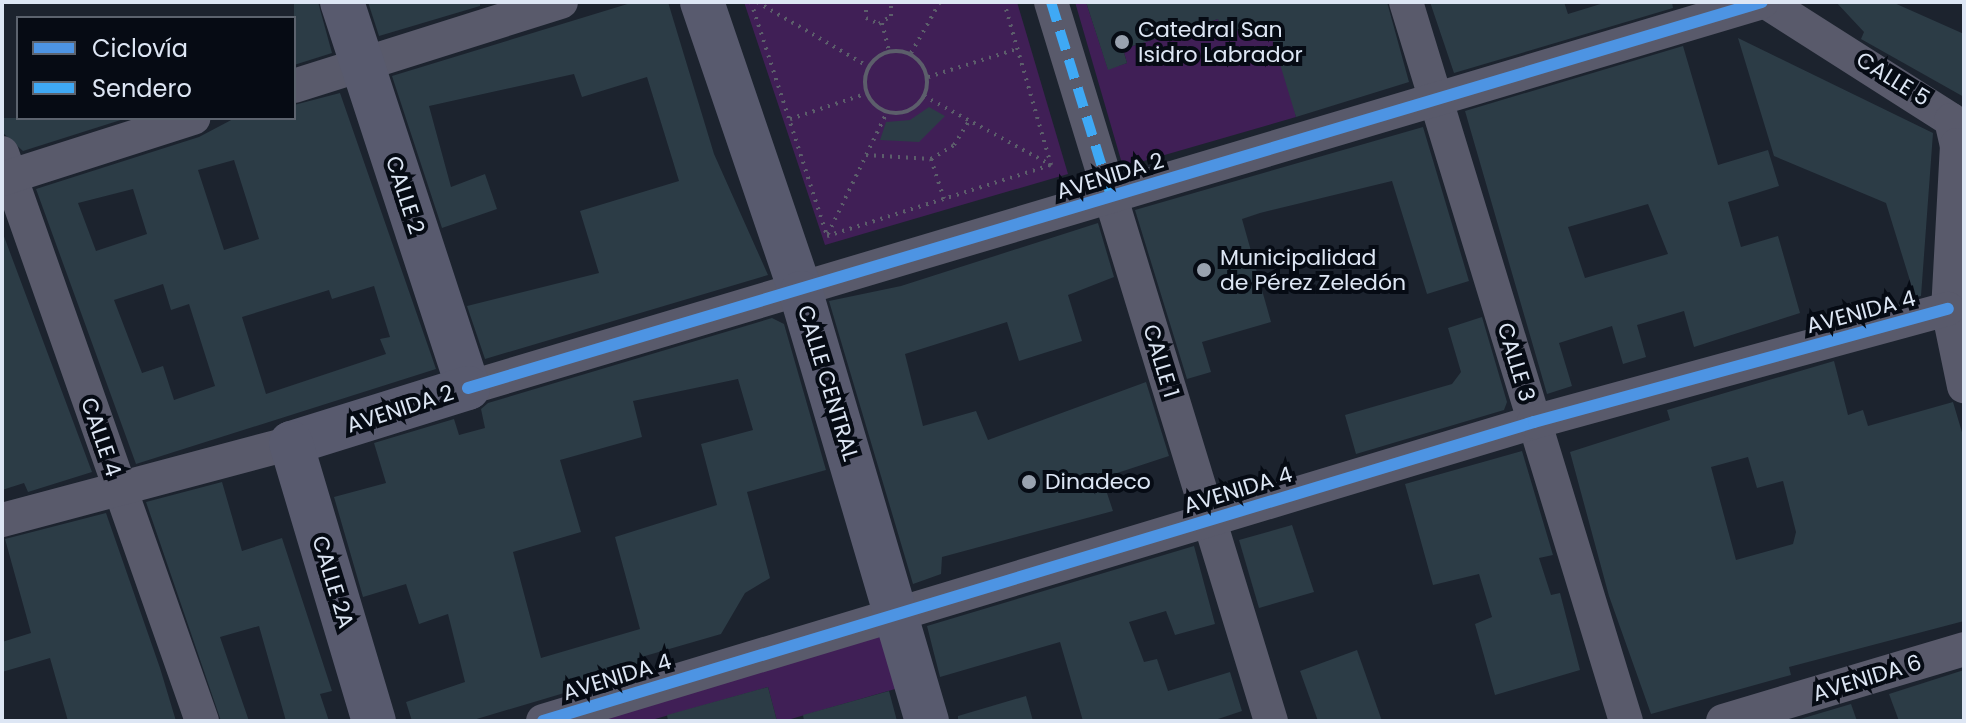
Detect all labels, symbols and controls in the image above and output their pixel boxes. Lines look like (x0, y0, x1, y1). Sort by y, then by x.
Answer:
legend (16, 16, 296, 120)
place label: Catedral San Isidro Labrador (1138, 16, 1303, 68)
text: Ciclovía (92, 32, 188, 65)
marker: Catedral San Isidro Labrador (1113, 33, 1131, 51)
street label: CALLE 5 (1851, 46, 1935, 112)
text: Sendero (92, 72, 192, 105)
street label: AVENIDA 2 (1053, 147, 1167, 205)
street label: CALLE 2 (380, 153, 430, 237)
place label: Municipalidad de Pérez Zeledón (1220, 244, 1406, 296)
marker: Municipalidad de Pérez Zeledón (1195, 261, 1213, 279)
street label: AVENIDA 4 (1804, 285, 1918, 339)
street label: CALLE CENTRAL (792, 302, 864, 464)
street label: CALLE 3 (1492, 319, 1540, 405)
street label: CALLE 1 (1137, 321, 1185, 401)
street label: AVENIDA 2 (343, 379, 457, 439)
street label: CALLE 4 (75, 394, 127, 480)
street label: AVENIDA 4 (1181, 461, 1295, 519)
place label: Dinadeco (1045, 469, 1151, 495)
marker: Dinadeco (1020, 473, 1038, 491)
street label: CALLE 2A (306, 532, 360, 632)
street label: AVENIDA 4 (560, 648, 674, 706)
street label: AVENIDA 6 (1810, 649, 1924, 707)

